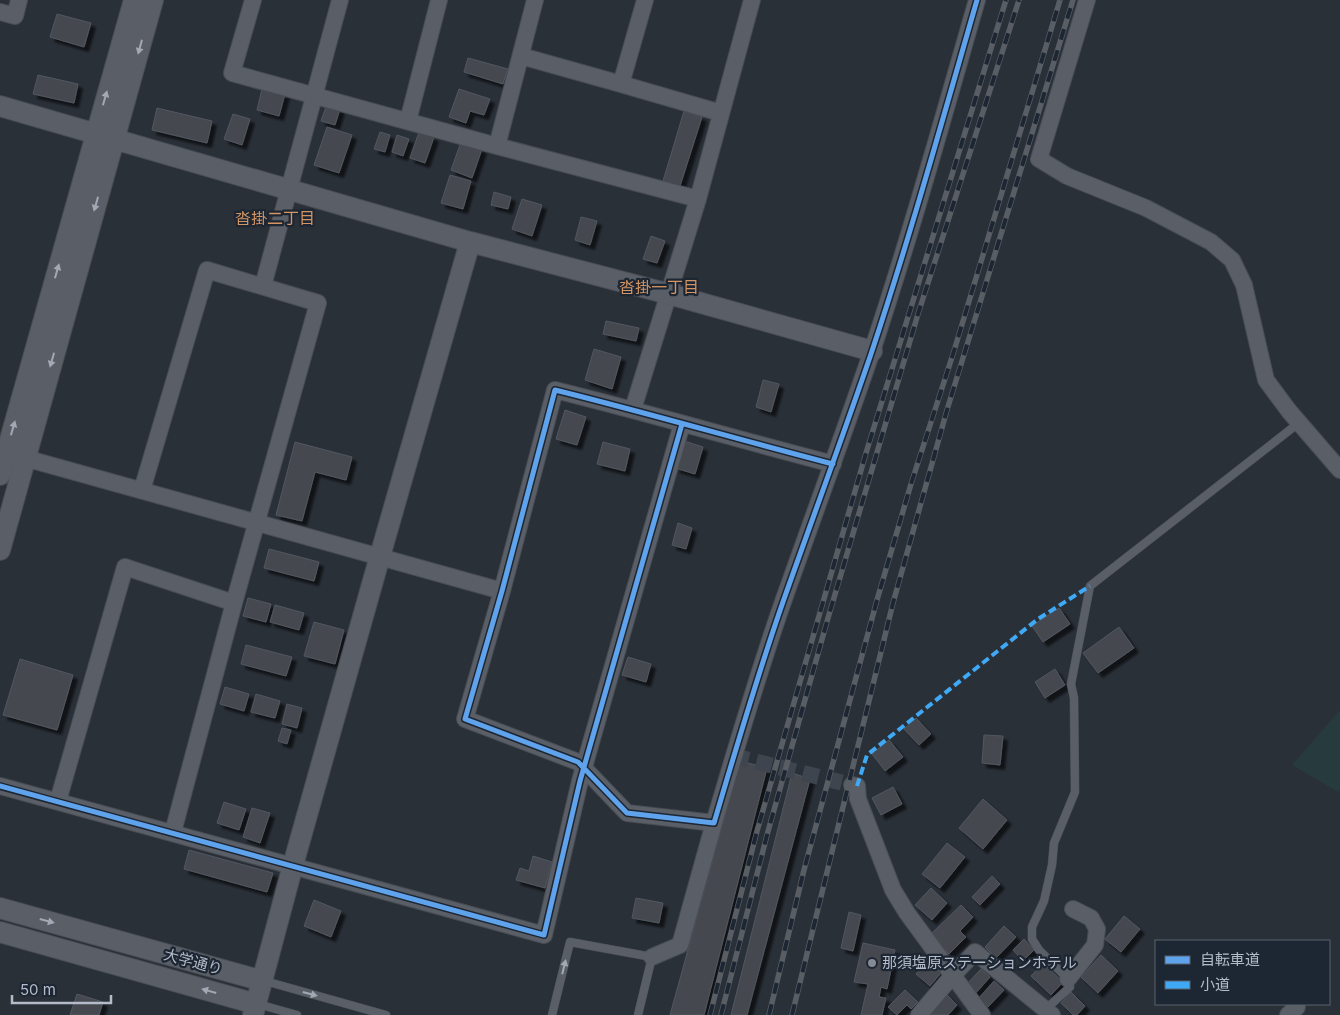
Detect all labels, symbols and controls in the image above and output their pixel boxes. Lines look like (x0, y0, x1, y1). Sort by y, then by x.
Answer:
one-way arrow (135, 40, 143, 55)
one-way arrow (102, 91, 110, 106)
one-way arrow (92, 196, 100, 211)
district label: 沓掛二丁目 (235, 208, 315, 228)
one-way arrow (53, 264, 61, 279)
district label: 沓掛一丁目 (619, 277, 699, 297)
one-way arrow (48, 352, 56, 368)
one-way arrow (9, 420, 17, 435)
one-way arrow (40, 918, 55, 926)
legend (1155, 940, 1330, 1005)
street label: 大学通り (162, 945, 225, 978)
text: 自転車道 (1200, 950, 1260, 969)
place label: 那須塩原ステーションホテル (882, 953, 1077, 972)
marker: 那須塩原ステーションホテル (866, 957, 878, 969)
one-way arrow (560, 959, 568, 974)
scale bar (12, 972, 111, 1004)
text: 小道 (1200, 975, 1230, 994)
text: 50 m (20, 980, 56, 999)
one-way arrow (202, 986, 217, 994)
one-way arrow (303, 990, 318, 998)

